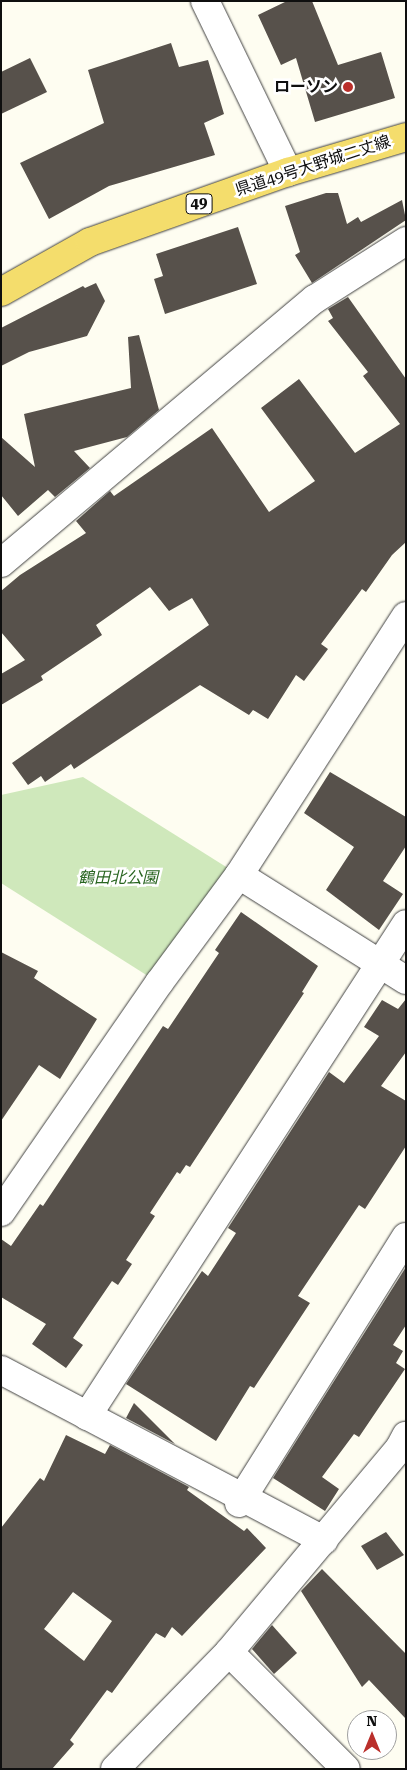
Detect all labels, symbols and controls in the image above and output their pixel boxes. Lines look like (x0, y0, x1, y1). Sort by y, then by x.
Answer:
place label: ローソン (274, 77, 338, 97)
marker: ローソン (342, 81, 354, 93)
street label: 県道49号大野城二丈線 (233, 132, 393, 200)
road number: 49 (185, 192, 213, 216)
park label: 鶴田北公園 (78, 868, 158, 888)
north arrow (347, 1710, 397, 1760)
text: N (367, 1713, 377, 1729)

